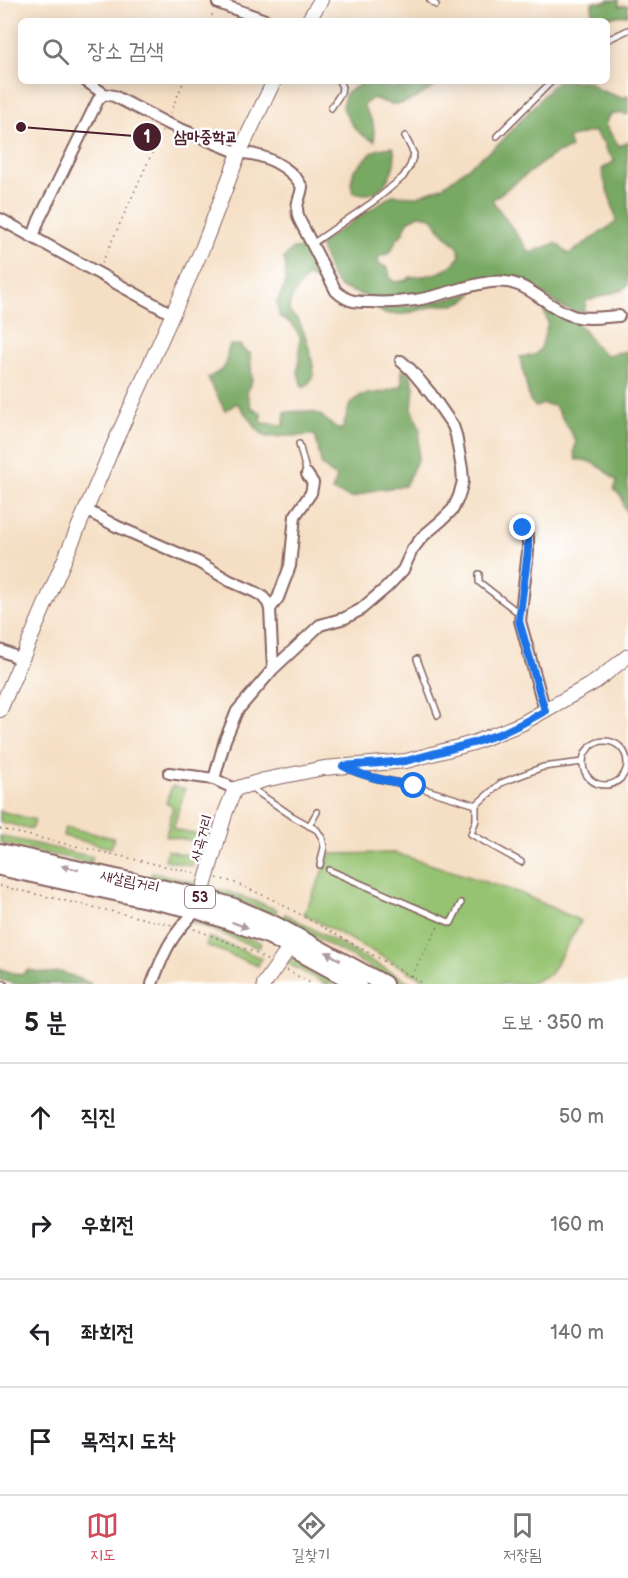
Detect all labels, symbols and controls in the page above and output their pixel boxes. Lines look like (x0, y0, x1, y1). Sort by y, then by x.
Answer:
search box (18, 18, 610, 84)
icon: search (39, 35, 72, 68)
text: 장소 검색 (87, 38, 164, 65)
callout: 삼마중학교 (132, 120, 250, 154)
text: 1 (143, 127, 151, 148)
text: 삼마중학교 (174, 128, 238, 147)
route end (509, 514, 535, 540)
route start (400, 772, 426, 798)
street label: 사곡거리 (186, 812, 217, 864)
one-way arrow (61, 863, 79, 873)
street label: 새살림거리 (98, 865, 161, 898)
road number: 53 (185, 886, 215, 908)
one-way arrow (232, 920, 250, 930)
one-way arrow (324, 951, 341, 961)
text: 5 분 (24, 1008, 67, 1039)
text: 도보 · 350 m (501, 1011, 604, 1035)
icon: ahead (24, 1101, 57, 1134)
text: 직진 (81, 1104, 116, 1131)
text: 50 m (559, 1105, 604, 1129)
icon: right (24, 1209, 57, 1242)
text: 우회전 (81, 1212, 134, 1239)
text: 160 m (550, 1213, 604, 1237)
icon: left (24, 1317, 57, 1350)
text: 좌회전 (81, 1320, 134, 1347)
text: 140 m (550, 1321, 604, 1345)
icon: arrive (24, 1425, 57, 1458)
text: 목적지 도착 (81, 1428, 175, 1455)
tab: 지도 (86, 1509, 119, 1565)
tab: 길찾기 (292, 1509, 330, 1565)
tab: 저장됨 (503, 1509, 542, 1565)

